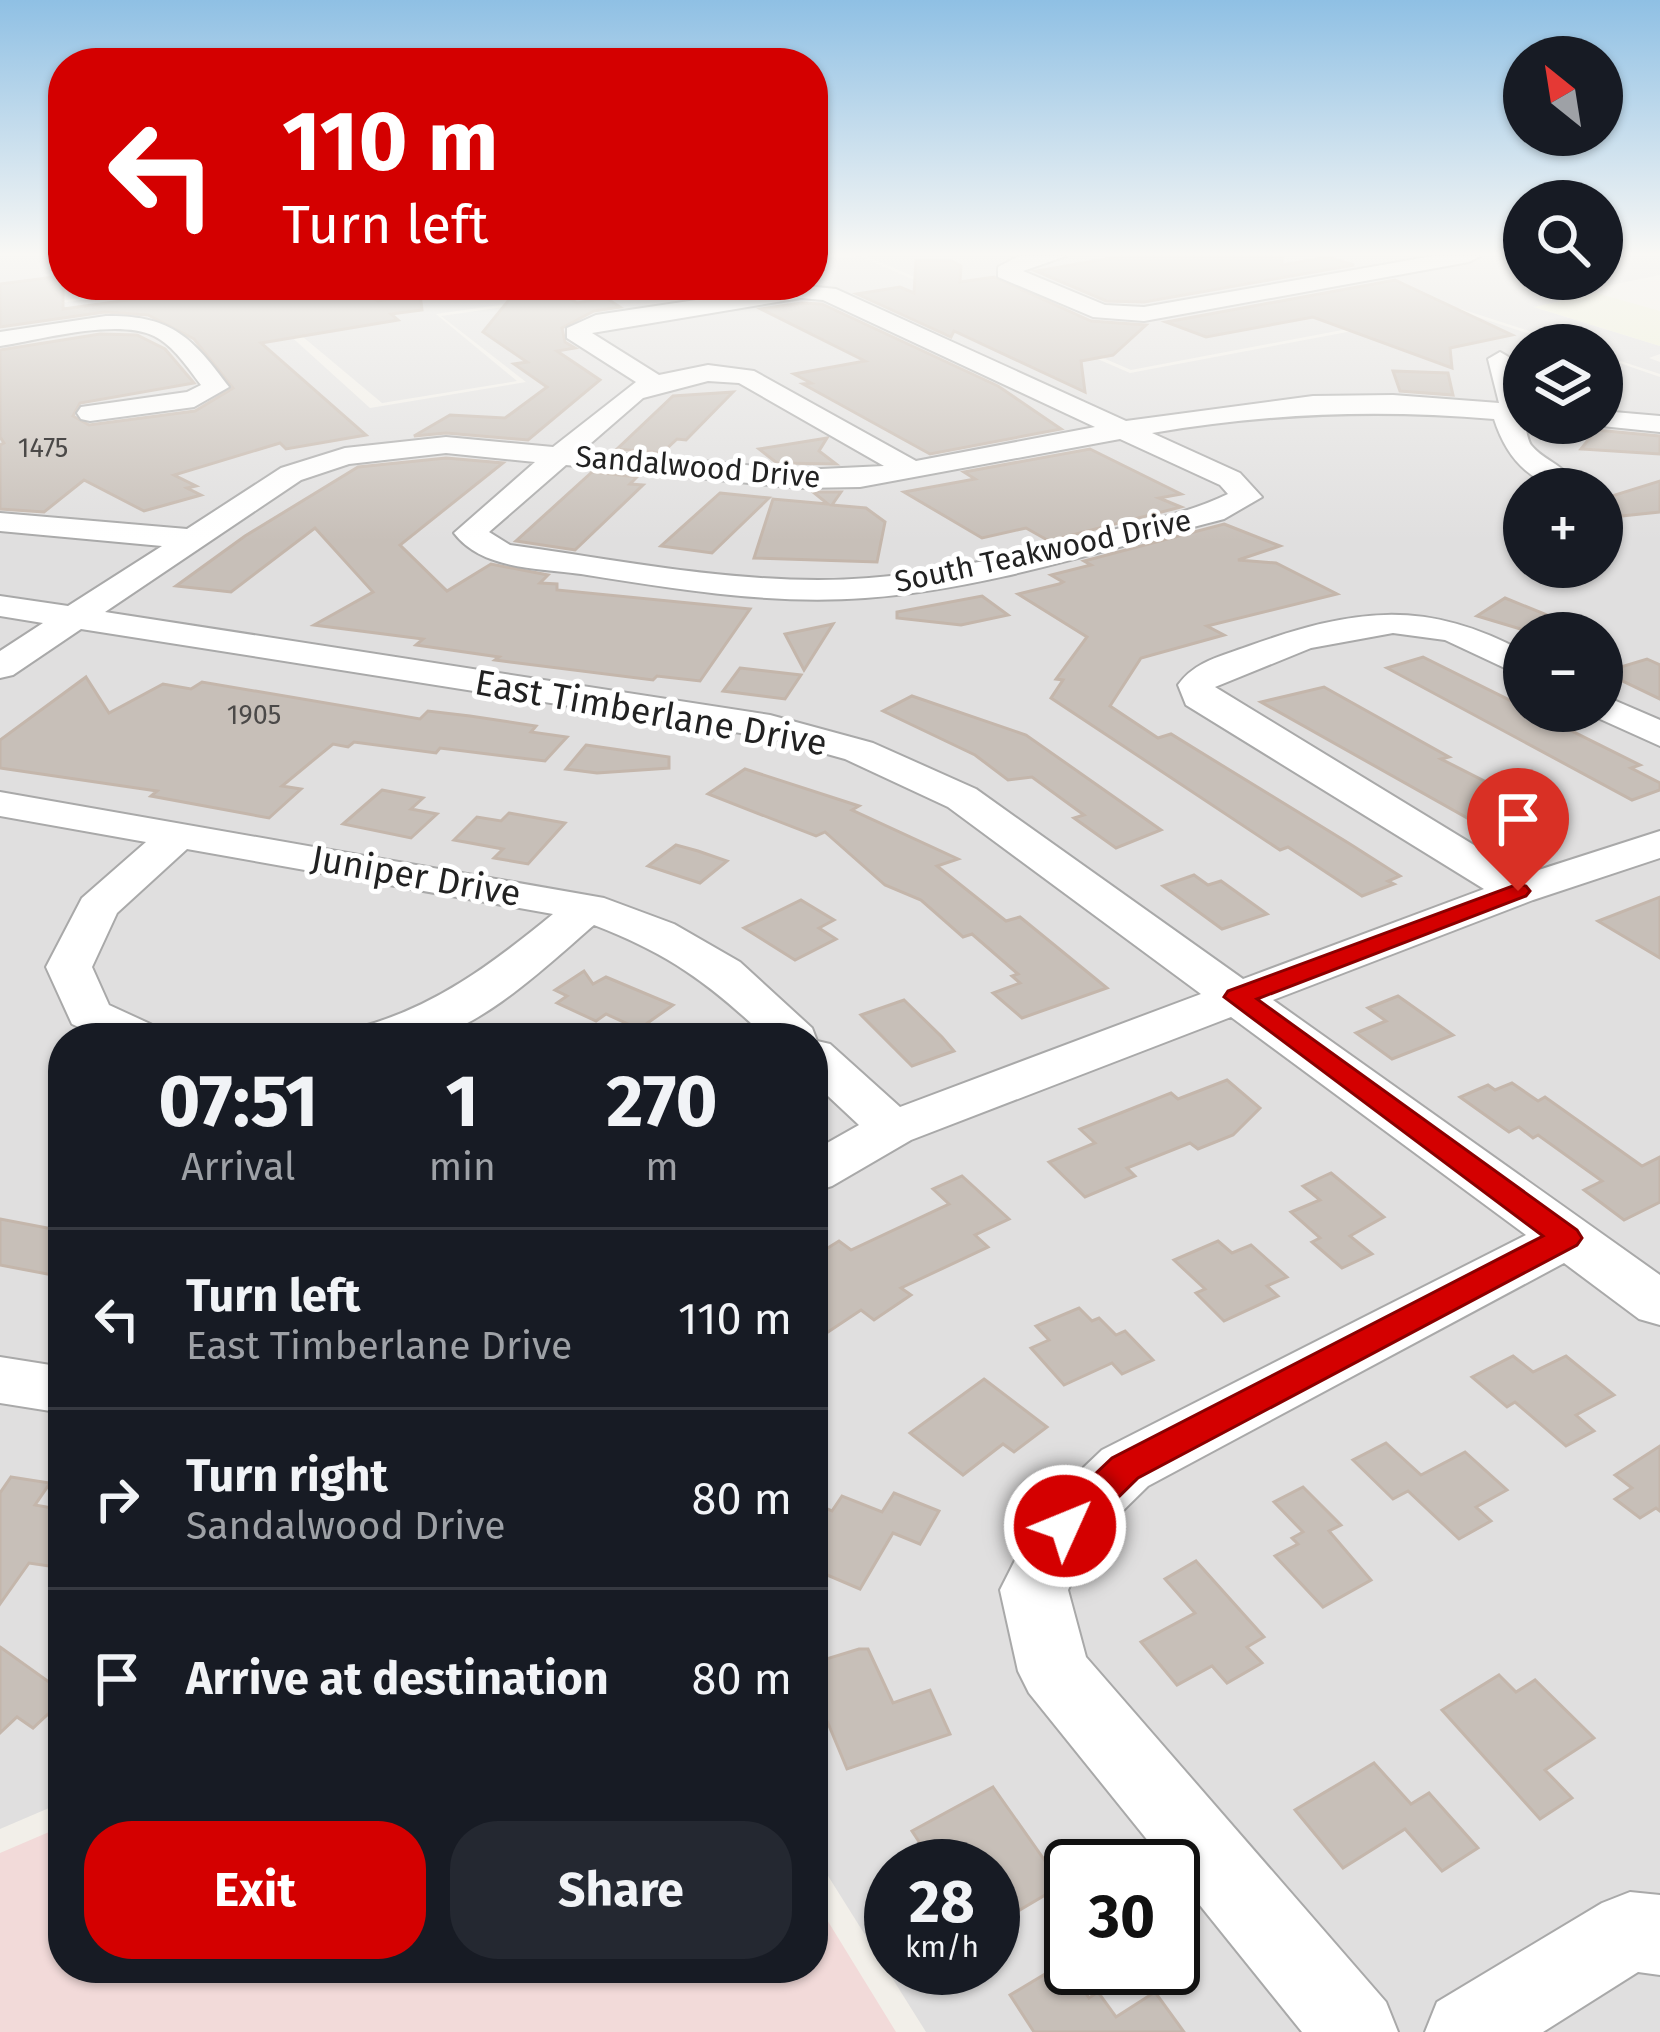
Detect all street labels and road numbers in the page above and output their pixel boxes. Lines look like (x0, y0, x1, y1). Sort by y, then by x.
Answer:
street label: Sandalwood Drive (574, 438, 822, 496)
street label: South Teakwood Drive (892, 502, 1194, 600)
street label: East Timberlane Drive (472, 660, 830, 766)
street label: Juniper Drive (308, 836, 524, 916)

